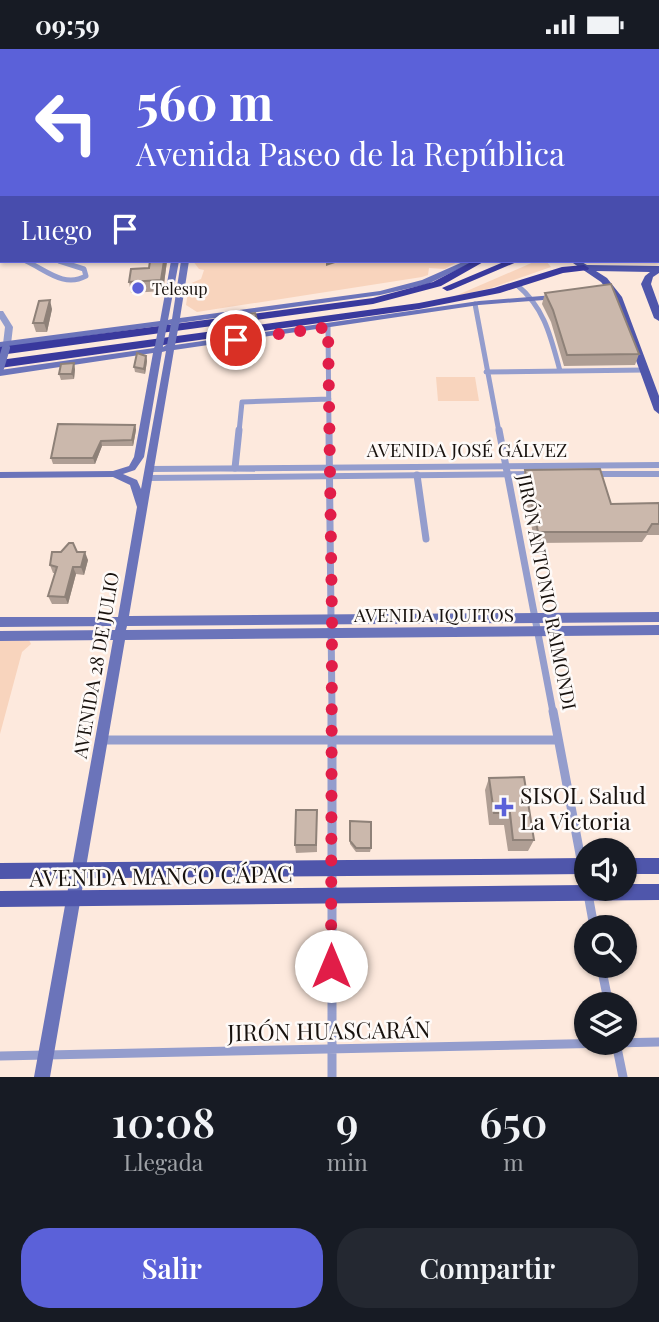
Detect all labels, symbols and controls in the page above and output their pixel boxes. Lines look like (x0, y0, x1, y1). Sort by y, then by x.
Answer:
text: 09:59 (35, 7, 100, 42)
text: 560 m (136, 68, 273, 133)
icon: left (21, 77, 112, 168)
text: Avenida Paseo de la República (136, 131, 565, 174)
icon: arrive (106, 210, 144, 248)
text: Luego (21, 212, 92, 247)
place label: Telesup (152, 278, 208, 299)
marker: Telesup (130, 280, 146, 296)
pin (206, 310, 266, 370)
icon: arrive (217, 321, 255, 359)
street label: AVENIDA JOSÉ GÁLVEZ (366, 436, 567, 462)
street label: JIRÓN ANTONIO RAIMONDI (512, 471, 584, 712)
street label: AVENIDA 28 DE JULIO (66, 570, 124, 761)
street label: AVENIDA IQUITOS (353, 601, 514, 627)
place label: SISOL Salud La Victoria (520, 779, 646, 836)
marker: SISOL Salud La Victoria (494, 797, 514, 817)
map controls (574, 838, 637, 1055)
button: sound (574, 838, 637, 901)
street label: AVENIDA MANCO CÁPAC (28, 857, 293, 893)
button: search (574, 915, 637, 978)
position arrow (294, 929, 368, 1003)
button: layers (574, 992, 637, 1055)
street label: JIRÓN HUASCARÁN (226, 1013, 431, 1047)
text: 10:08 (112, 1093, 215, 1149)
text: 9 (336, 1093, 359, 1149)
text: 650 (479, 1093, 547, 1149)
text: Llegada (124, 1146, 203, 1177)
text: min (327, 1146, 368, 1177)
text: m (503, 1146, 524, 1177)
button: Salir (21, 1228, 323, 1308)
button: Compartir (337, 1228, 638, 1308)

